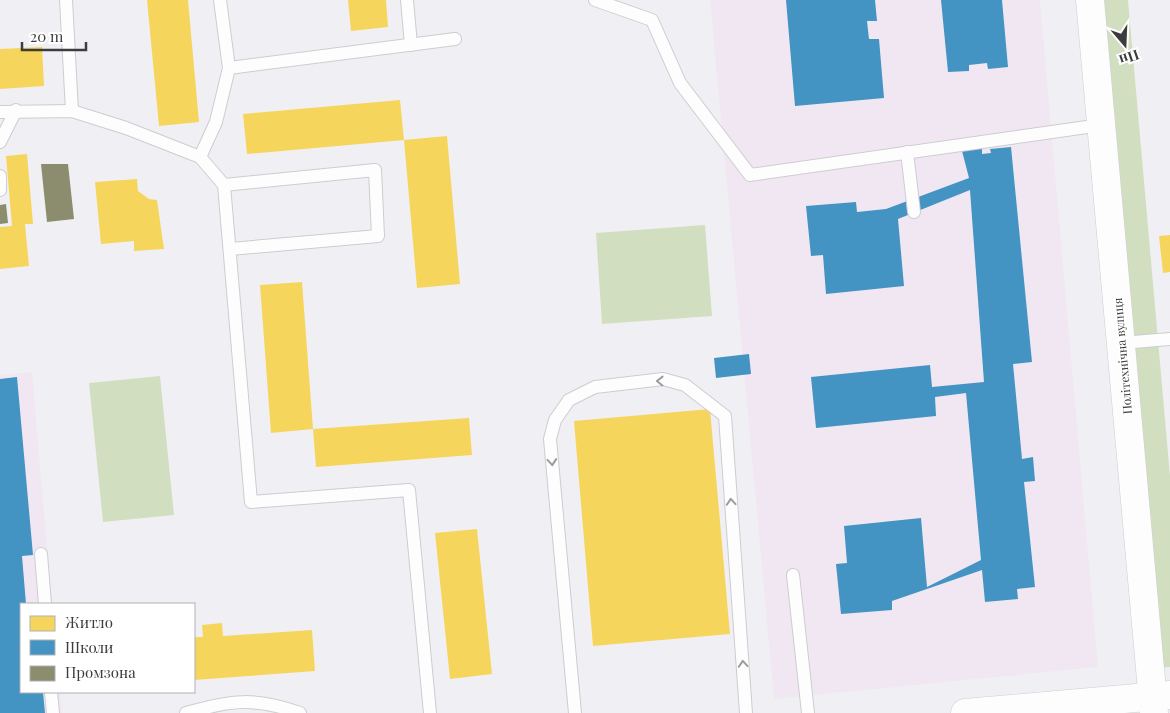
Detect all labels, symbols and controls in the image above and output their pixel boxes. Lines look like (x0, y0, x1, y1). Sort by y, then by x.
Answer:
scale bar (22, 20, 86, 52)
north arrow (1100, 20, 1150, 70)
text: 20 m (30, 26, 64, 46)
text: Пн (1117, 46, 1142, 70)
street label: Політехнічна вулиця (1109, 297, 1135, 415)
one-way arrow (656, 376, 664, 386)
one-way arrow (546, 459, 557, 467)
one-way arrow (726, 498, 737, 506)
legend (20, 603, 195, 693)
text: Житло (65, 612, 113, 632)
text: Школи (65, 637, 113, 657)
one-way arrow (737, 660, 748, 668)
text: Промзона (65, 662, 136, 682)

